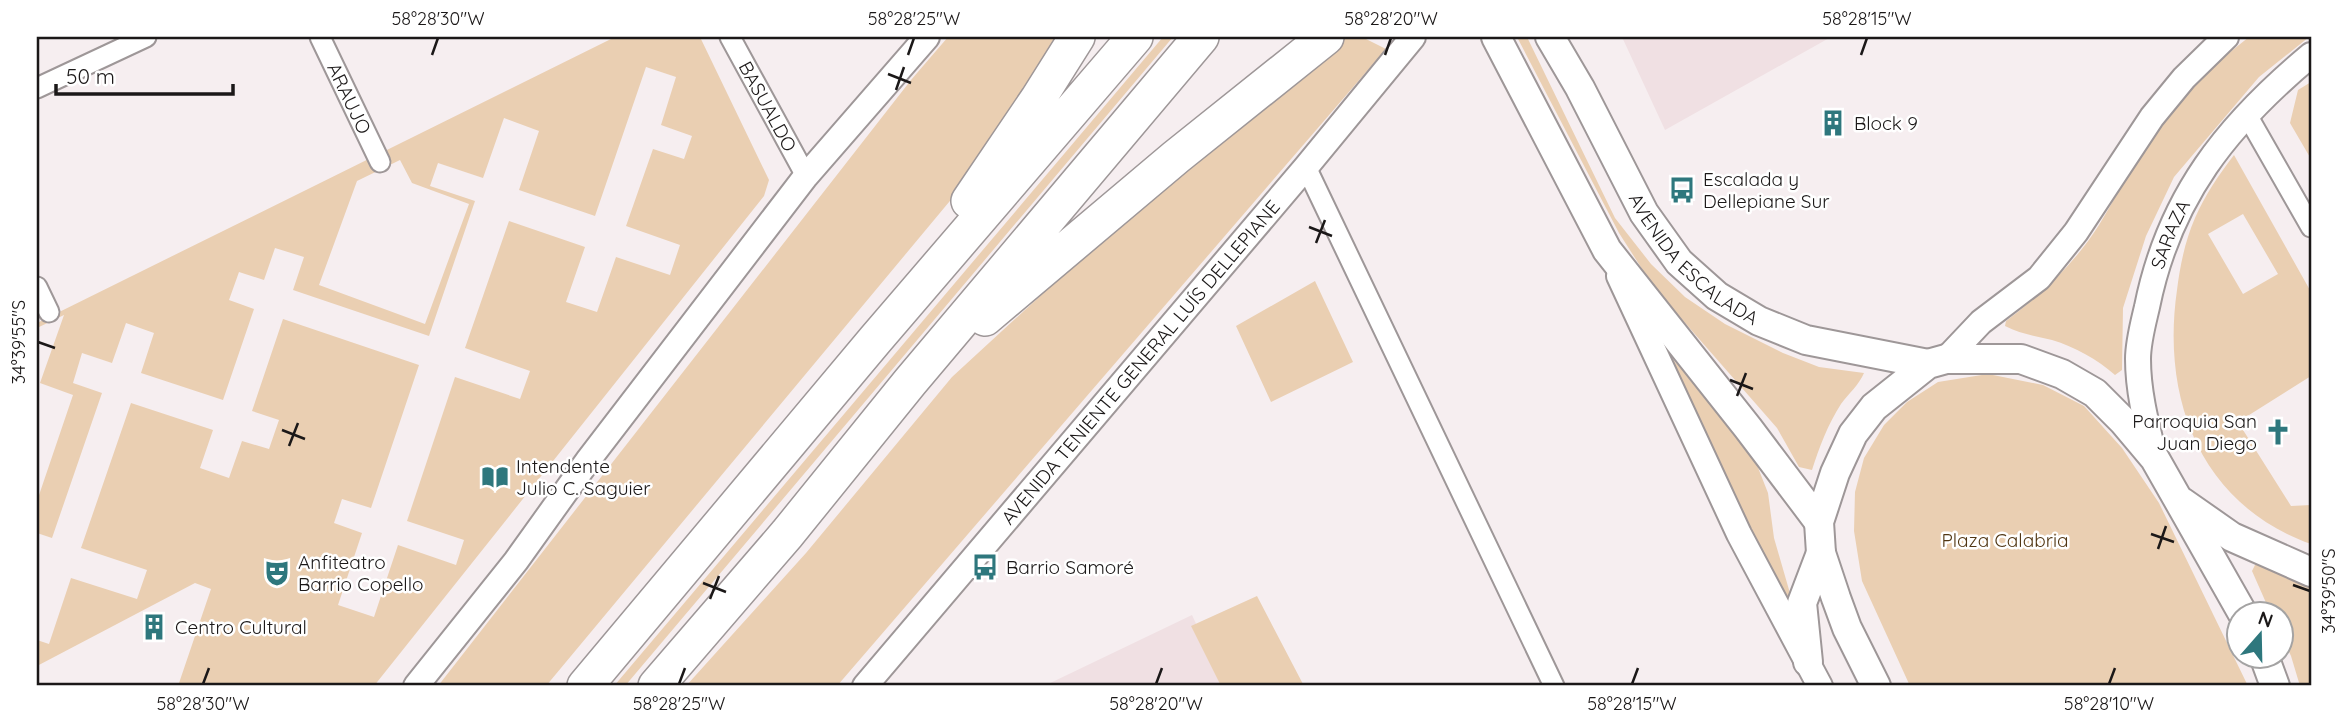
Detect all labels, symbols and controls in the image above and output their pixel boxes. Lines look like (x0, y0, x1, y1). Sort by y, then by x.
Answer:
text: 58°28'30"W (391, 7, 485, 30)
text: 58°28'25"W (868, 7, 960, 30)
text: 58°28'20"W (1344, 7, 1438, 30)
text: 58°28'15"W (1822, 7, 1912, 30)
scale bar (56, 52, 233, 96)
street label: BASUALDO (734, 57, 802, 156)
street label: ARAUJO (322, 59, 377, 138)
text: 50 m (66, 63, 115, 89)
building icon: Block 9 (1818, 108, 1848, 138)
place label: Block 9 (1854, 111, 1918, 135)
place label: Escalada y Dellepiane Sur (1703, 167, 1830, 213)
bus stop icon: Escalada y Dellepiane Sur (1667, 175, 1697, 205)
street label: AVENIDA ESCALADA (1624, 189, 1763, 330)
street label: AVENIDA TENIENTE GENERAL LUÍS DELLEPIANE (996, 195, 1285, 529)
street label: SARAZA (2145, 196, 2195, 272)
text: 34°39'55"S (7, 300, 30, 384)
place label: Parroquia San Juan Diego (2132, 409, 2257, 455)
church icon: Parroquia San Juan Diego (2263, 417, 2293, 447)
place label: Intendente Julio C. Saguier (516, 454, 651, 500)
library icon: Intendente Julio C. Saguier (480, 462, 510, 492)
park label: Plaza Calabria (1941, 528, 2069, 552)
text: 34°39'50"S (2317, 548, 2340, 634)
place label: Anfiteatro Barrio Copello (298, 550, 423, 596)
bus stop icon: Barrio Samoré (970, 552, 1000, 582)
place label: Barrio Samoré (1006, 555, 1134, 579)
theatre icon: Anfiteatro Barrio Copello (262, 558, 292, 588)
north arrow (2226, 600, 2296, 670)
text: N (2255, 605, 2276, 633)
building icon: Centro Cultural (139, 612, 169, 642)
place label: Centro Cultural (175, 615, 307, 639)
text: 58°28'30"W (156, 692, 250, 715)
text: 58°28'25"W (633, 692, 725, 715)
text: 58°28'20"W (1109, 692, 1203, 715)
text: 58°28'15"W (1587, 692, 1677, 715)
text: 58°28'10"W (2064, 692, 2154, 715)

